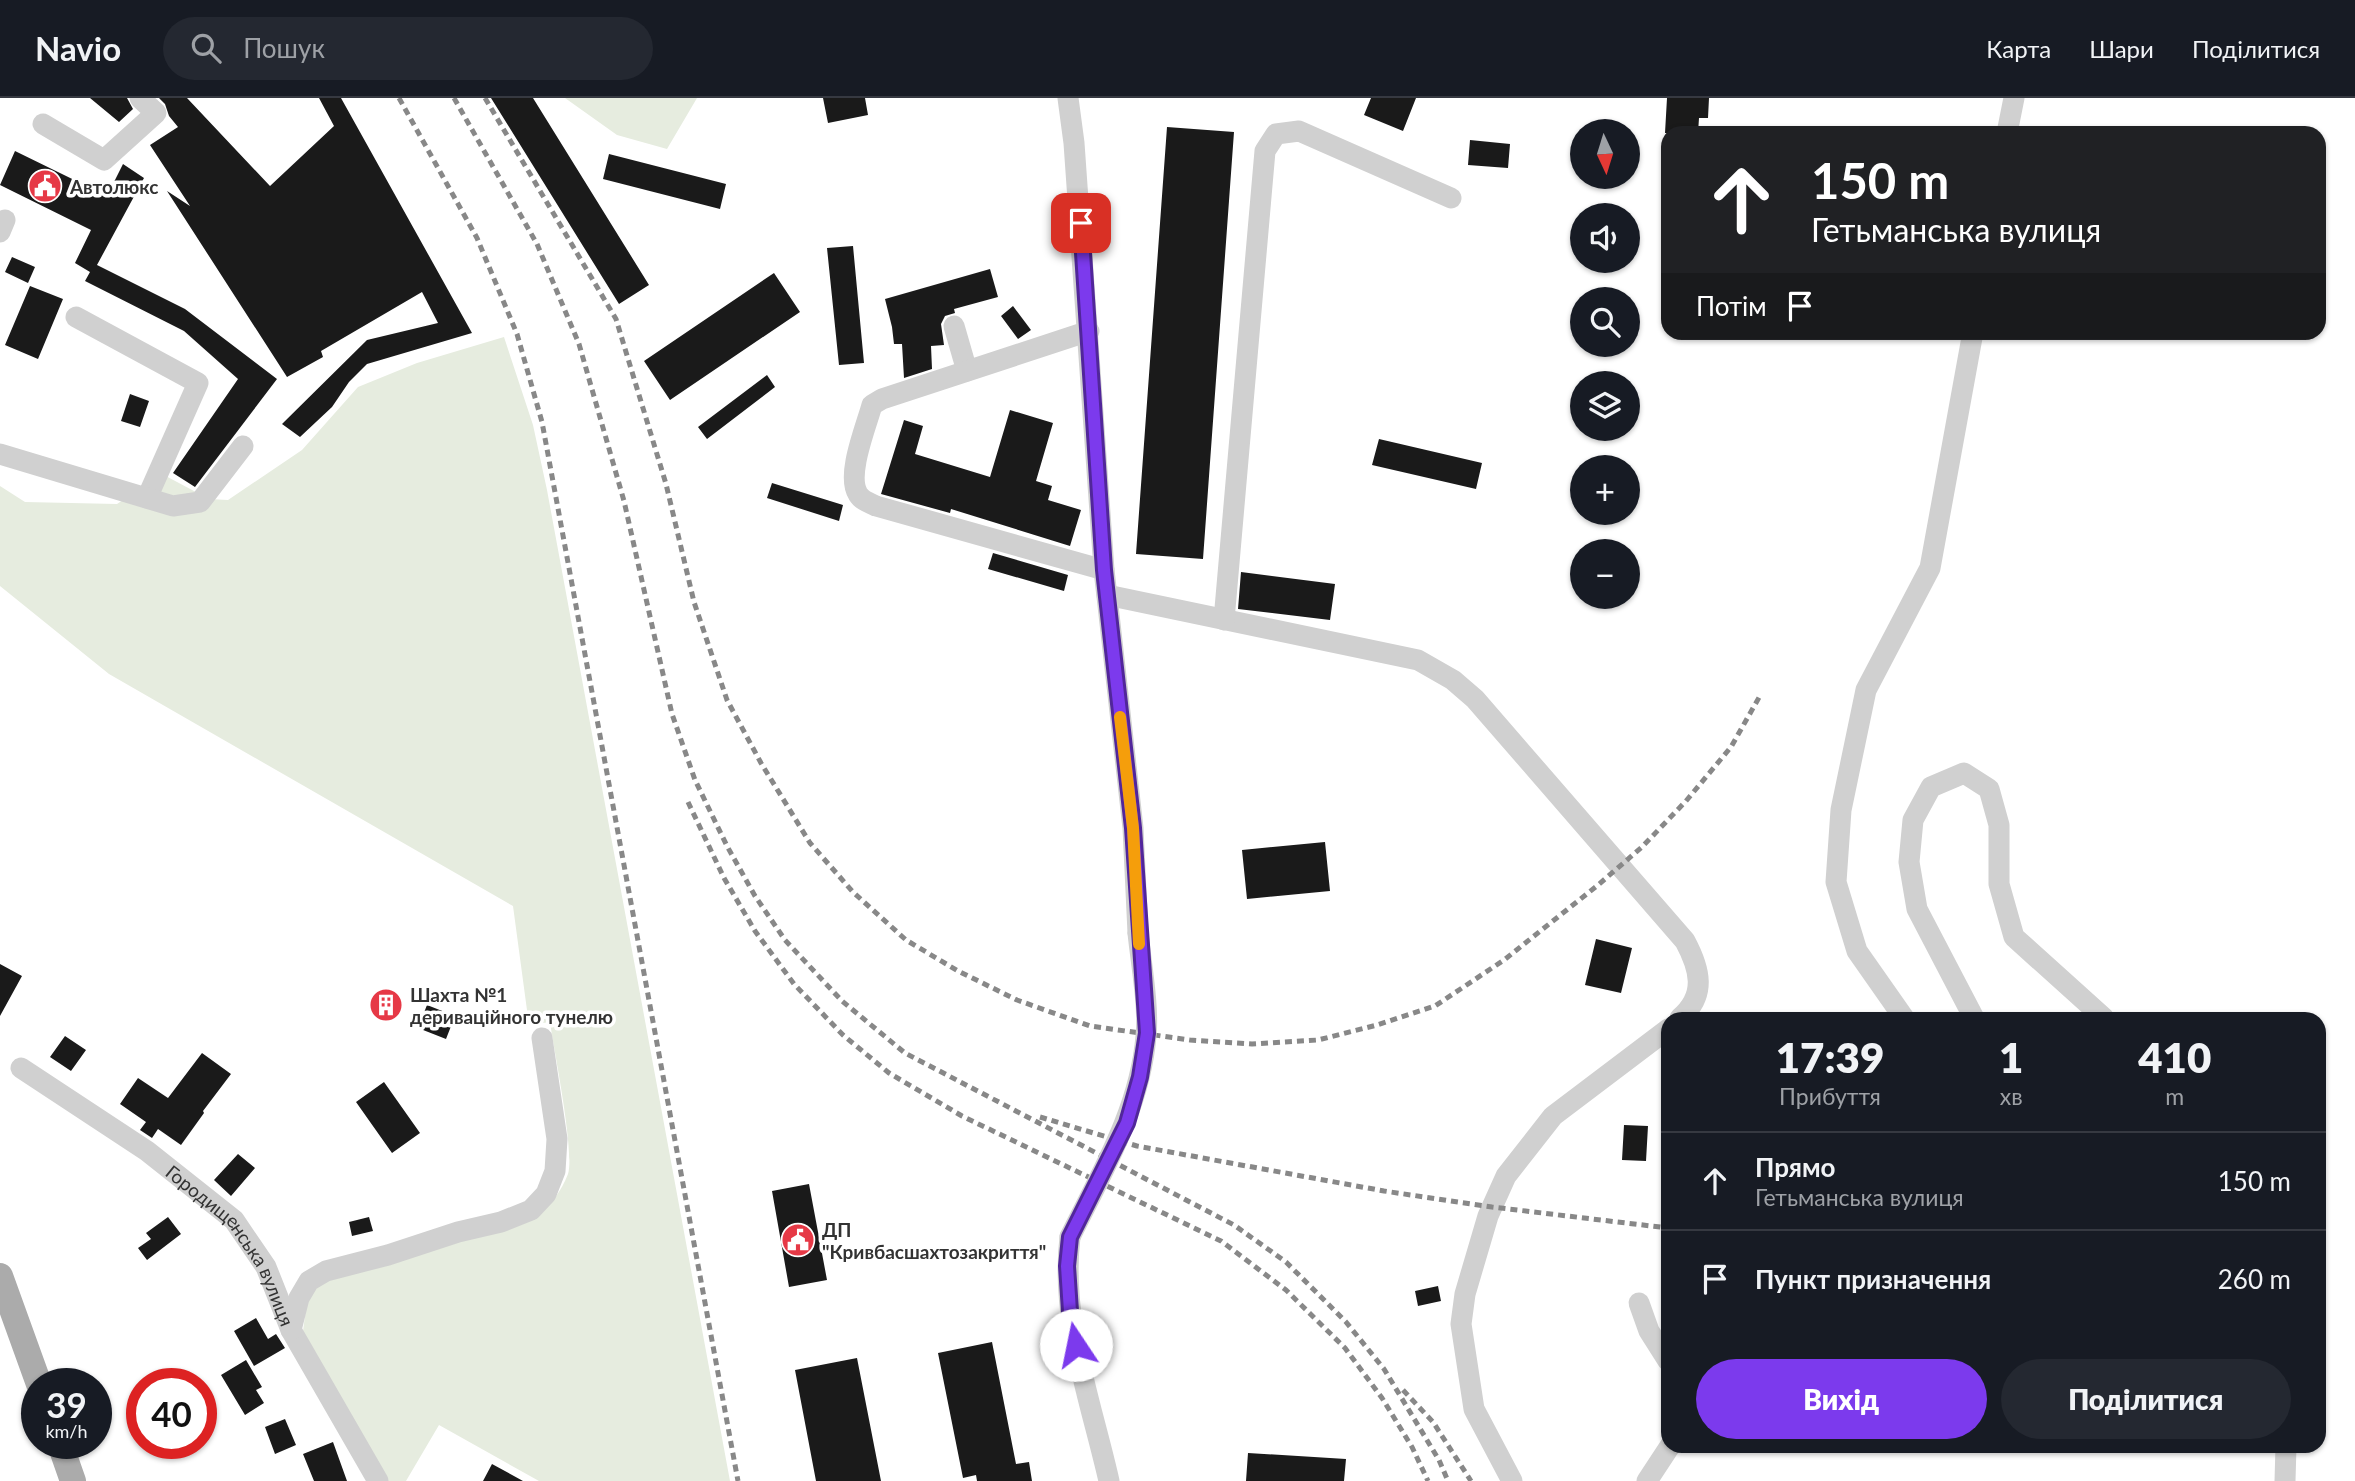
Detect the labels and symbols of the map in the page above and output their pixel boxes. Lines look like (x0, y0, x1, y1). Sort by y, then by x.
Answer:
north arrow (1570, 119, 1640, 189)
public building icon: Автолюкс (26, 167, 64, 205)
place label: Автолюкс (69, 175, 158, 198)
pin (1051, 193, 1111, 253)
place label: Шахта №1 дериваційного тунелю (410, 983, 613, 1028)
building icon: Шахта №1 дериваційного тунелю (367, 986, 405, 1024)
street label: Городищенська вулиця (162, 1159, 300, 1329)
place label: ДП "Кривбасшахтозакриття" (822, 1218, 1046, 1263)
public building icon: ДП "Кривбасшахтозакриття" (779, 1221, 817, 1259)
position arrow (1039, 1308, 1113, 1382)
speed limit sign: 40 (126, 1368, 217, 1459)

